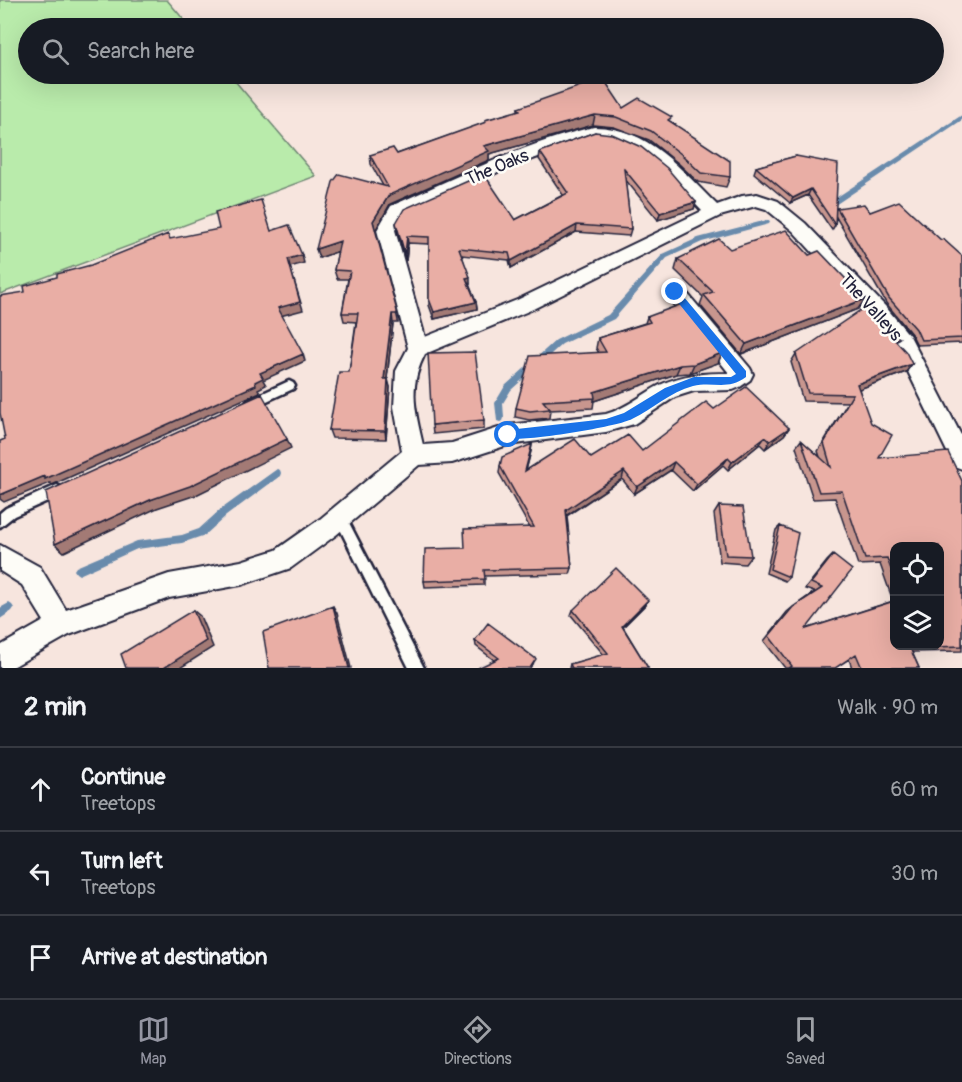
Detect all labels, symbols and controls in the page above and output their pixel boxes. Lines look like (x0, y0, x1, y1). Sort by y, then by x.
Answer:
search box (18, 18, 944, 84)
icon: search (39, 35, 72, 68)
text: Search here (87, 37, 194, 65)
street label: The Oaks (462, 144, 532, 191)
street label: The Valleys (834, 269, 907, 346)
route end (661, 278, 687, 304)
route start (494, 421, 520, 447)
map controls (890, 542, 944, 650)
button: locate (890, 542, 944, 596)
button: layers (890, 596, 944, 650)
text: 2 min (24, 691, 86, 723)
text: Walk · 90 m (837, 695, 938, 720)
text: Continue (81, 763, 165, 791)
icon: ahead (24, 773, 57, 806)
text: 60 m (891, 777, 938, 802)
text: Treetops (81, 791, 155, 816)
text: Turn left (81, 847, 163, 875)
icon: left (24, 857, 57, 890)
text: 30 m (891, 861, 938, 886)
text: Treetops (81, 875, 155, 900)
icon: arrive (24, 941, 57, 974)
text: Arrive at destination (81, 943, 267, 971)
tab: Map (137, 1013, 170, 1069)
tab: Directions (444, 1013, 512, 1069)
tab: Saved (785, 1013, 825, 1069)

